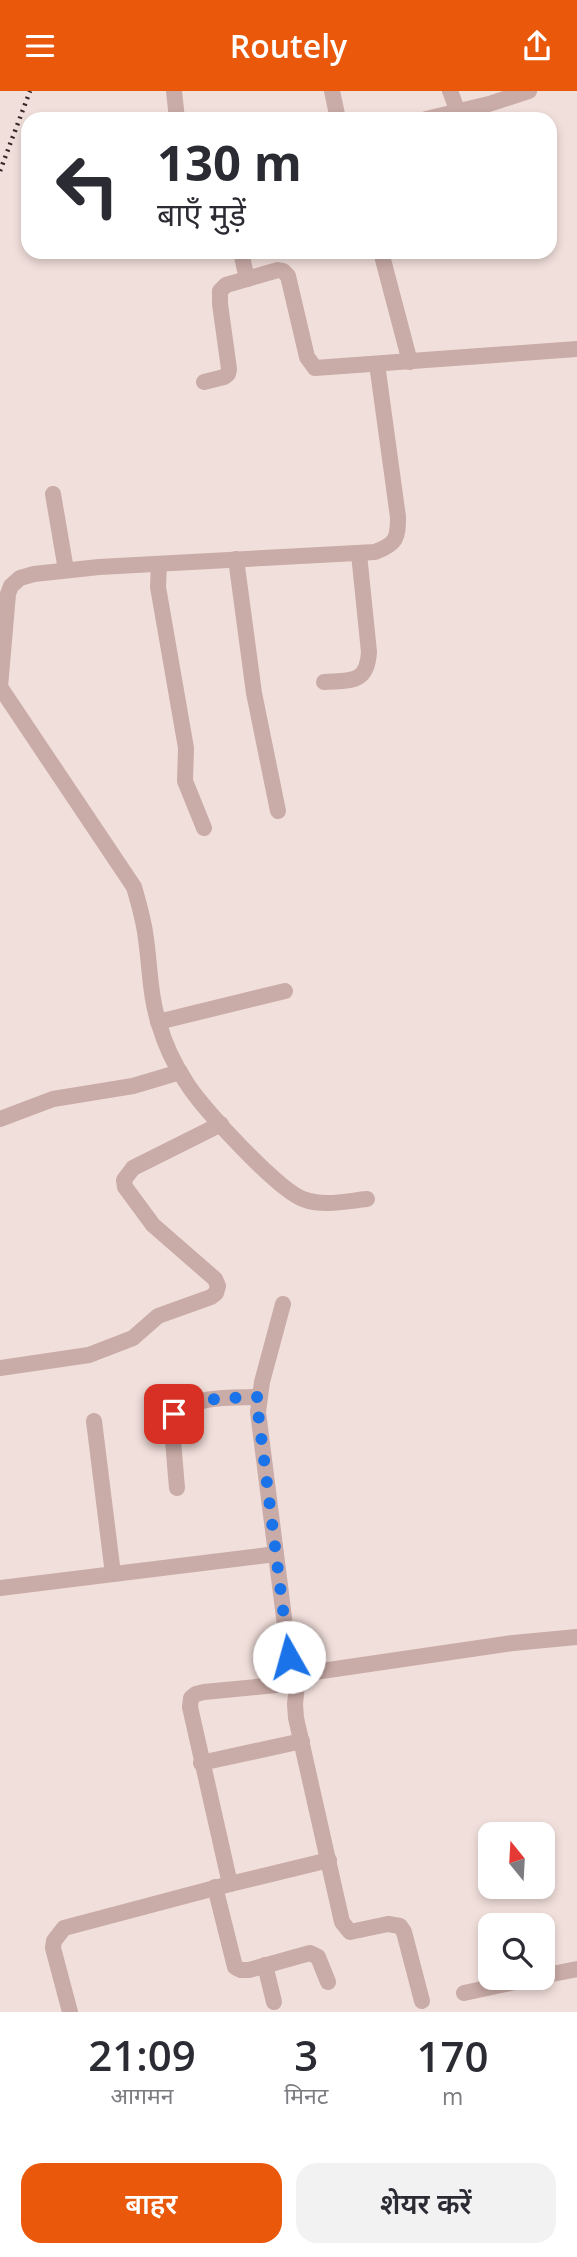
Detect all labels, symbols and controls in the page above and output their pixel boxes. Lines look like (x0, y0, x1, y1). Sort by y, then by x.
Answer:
text: Routely (230, 24, 347, 67)
icon: menu (21, 27, 59, 65)
icon: share (518, 27, 556, 65)
text: 130 m (157, 129, 302, 195)
icon: left (42, 140, 133, 231)
text: बाएँ मुड़ें (157, 192, 246, 235)
pin (144, 1384, 204, 1444)
icon: arrive (155, 1395, 193, 1433)
position arrow (252, 1620, 326, 1694)
north arrow (478, 1822, 555, 1899)
map controls (478, 1822, 555, 1990)
button: search (478, 1913, 555, 1990)
text: 21:09 (88, 2026, 196, 2083)
text: 3 (294, 2026, 318, 2083)
text: 170 (417, 2027, 489, 2084)
text: आगमन (111, 2079, 174, 2111)
text: मिनट (284, 2079, 328, 2111)
text: m (442, 2080, 463, 2112)
button: बाहर (21, 2163, 282, 2243)
button: शेयर करें (296, 2163, 556, 2243)

